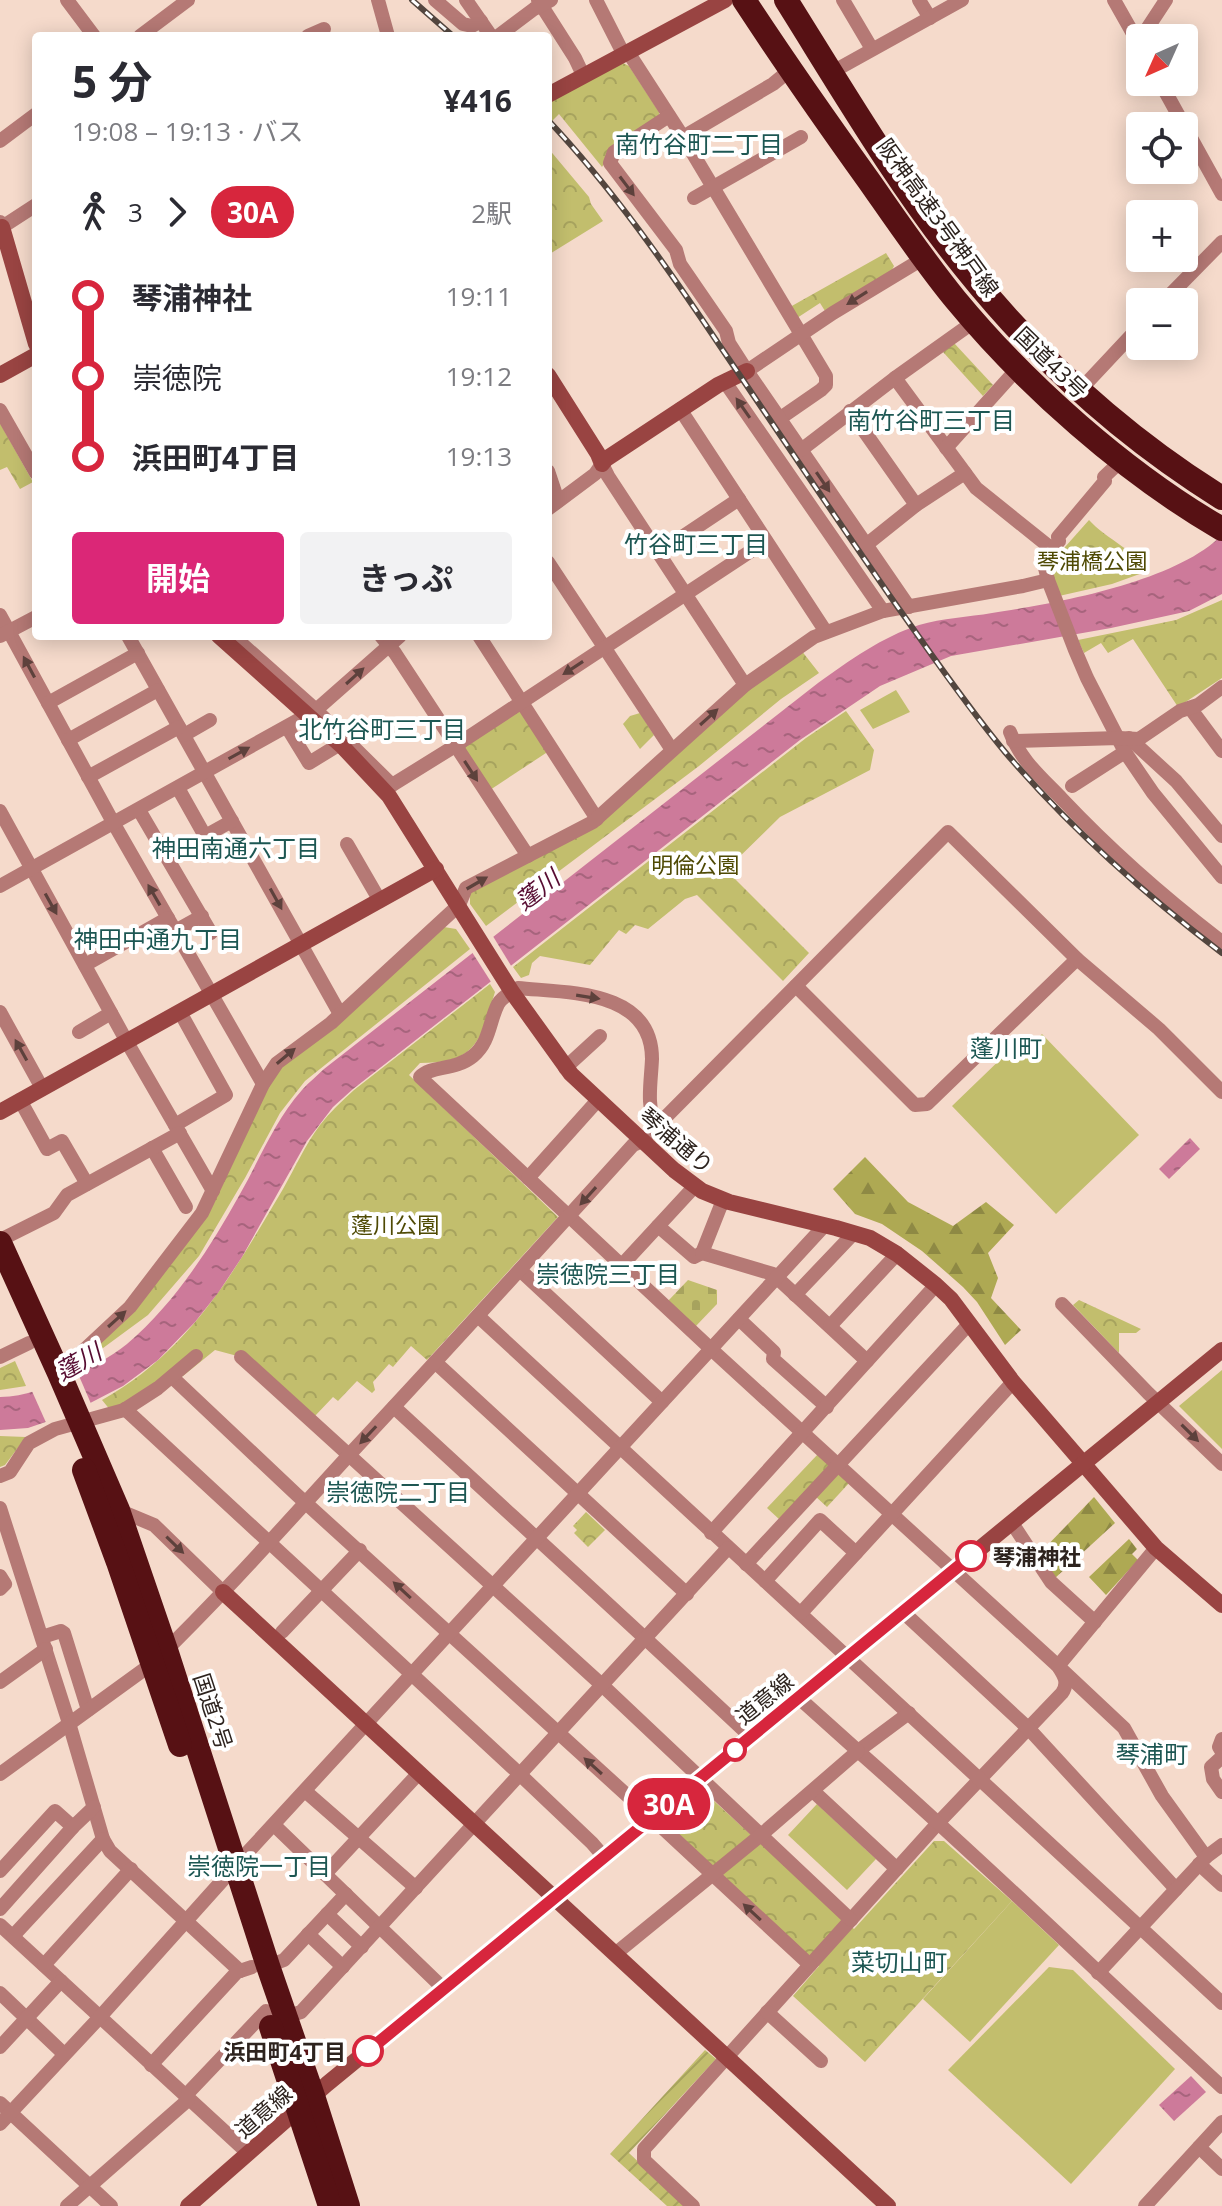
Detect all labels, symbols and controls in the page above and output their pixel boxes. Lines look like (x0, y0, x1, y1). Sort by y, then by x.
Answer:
north arrow (1126, 24, 1198, 96)
map controls (1126, 24, 1198, 360)
text: 5 分 (72, 51, 153, 111)
text: ¥416 (443, 80, 512, 121)
button: locate (1126, 112, 1198, 184)
text: 19:08 – 19:13 · バス (72, 113, 303, 149)
district label: 南竹谷町二丁目 (615, 127, 783, 160)
street label: 阪神高速3号神戸線 (871, 132, 1007, 302)
one-way arrow (619, 176, 635, 196)
icon: walk (72, 190, 116, 234)
icon: forward (155, 190, 199, 234)
text: 30A (227, 193, 278, 231)
text: 3 (128, 194, 143, 230)
text: 2駅 (471, 195, 512, 231)
button: + (1126, 200, 1198, 272)
text: 琴浦神社 (132, 277, 252, 318)
text: 19:11 (446, 278, 512, 314)
button: − (1126, 288, 1198, 360)
one-way arrow (845, 290, 868, 305)
street label: 国道43号 (1009, 320, 1095, 404)
text: 崇徳院 (132, 357, 222, 398)
text: 19:12 (446, 358, 512, 394)
one-way arrow (736, 398, 751, 419)
district label: 南竹谷町三丁目 (847, 403, 1015, 436)
text: 浜田町4丁目 (132, 437, 299, 478)
text: 19:13 (446, 438, 512, 474)
one-way arrow (815, 471, 830, 492)
district label: 竹谷町三丁目 (624, 527, 768, 560)
button: 開始 (72, 532, 284, 624)
button: きっぷ (300, 532, 512, 624)
park label: 琴浦橋公園 (1037, 545, 1147, 575)
one-way arrow (22, 656, 36, 678)
one-way arrow (562, 661, 584, 675)
one-way arrow (344, 668, 364, 685)
one-way arrow (699, 708, 718, 726)
district label: 北竹谷町三丁目 (298, 712, 466, 745)
one-way arrow (228, 746, 251, 760)
one-way arrow (464, 760, 479, 781)
district label: 神田南通六丁目 (152, 831, 320, 864)
park label: 明倫公園 (651, 849, 739, 879)
water label: 蓬川 (508, 859, 568, 917)
one-way arrow (466, 876, 488, 890)
one-way arrow (147, 883, 161, 906)
one-way arrow (269, 888, 283, 910)
one-way arrow (44, 893, 58, 915)
district label: 神田中通九丁目 (74, 922, 242, 955)
one-way arrow (576, 991, 601, 1003)
district label: 蓬川町 (970, 1031, 1042, 1064)
one-way arrow (14, 1039, 28, 1061)
one-way arrow (276, 1048, 296, 1065)
street label: 琴浦通り (634, 1100, 720, 1180)
one-way arrow (579, 1186, 597, 1205)
park label: 蓬川公園 (351, 1209, 439, 1239)
district label: 崇徳院三丁目 (536, 1257, 680, 1290)
one-way arrow (106, 1311, 126, 1328)
water label: 蓬川 (49, 1333, 110, 1387)
one-way arrow (1180, 1423, 1199, 1441)
one-way arrow (360, 1425, 378, 1444)
district label: 崇徳院二丁目 (326, 1475, 470, 1508)
one-way arrow (165, 1536, 184, 1554)
marker: 琴浦神社 (956, 1541, 986, 1571)
place label: 琴浦神社 (993, 1541, 1081, 1571)
one-way arrow (393, 1581, 412, 1599)
street label: 道意線 (729, 1666, 799, 1730)
street label: 国道2号 (188, 1669, 240, 1753)
district label: 琴浦町 (1116, 1737, 1188, 1770)
unlabelled marker (724, 1739, 746, 1761)
one-way arrow (584, 1757, 603, 1775)
line badge: 30A (623, 1778, 715, 1830)
text: 30A (643, 1785, 695, 1823)
district label: 崇徳院一丁目 (187, 1849, 331, 1882)
one-way arrow (743, 1904, 762, 1922)
district label: 菜切山町 (851, 1945, 947, 1978)
place label: 浜田町4丁目 (223, 2036, 346, 2066)
marker: 浜田町4丁目 (353, 2036, 383, 2066)
street label: 道意線 (228, 2078, 298, 2144)

